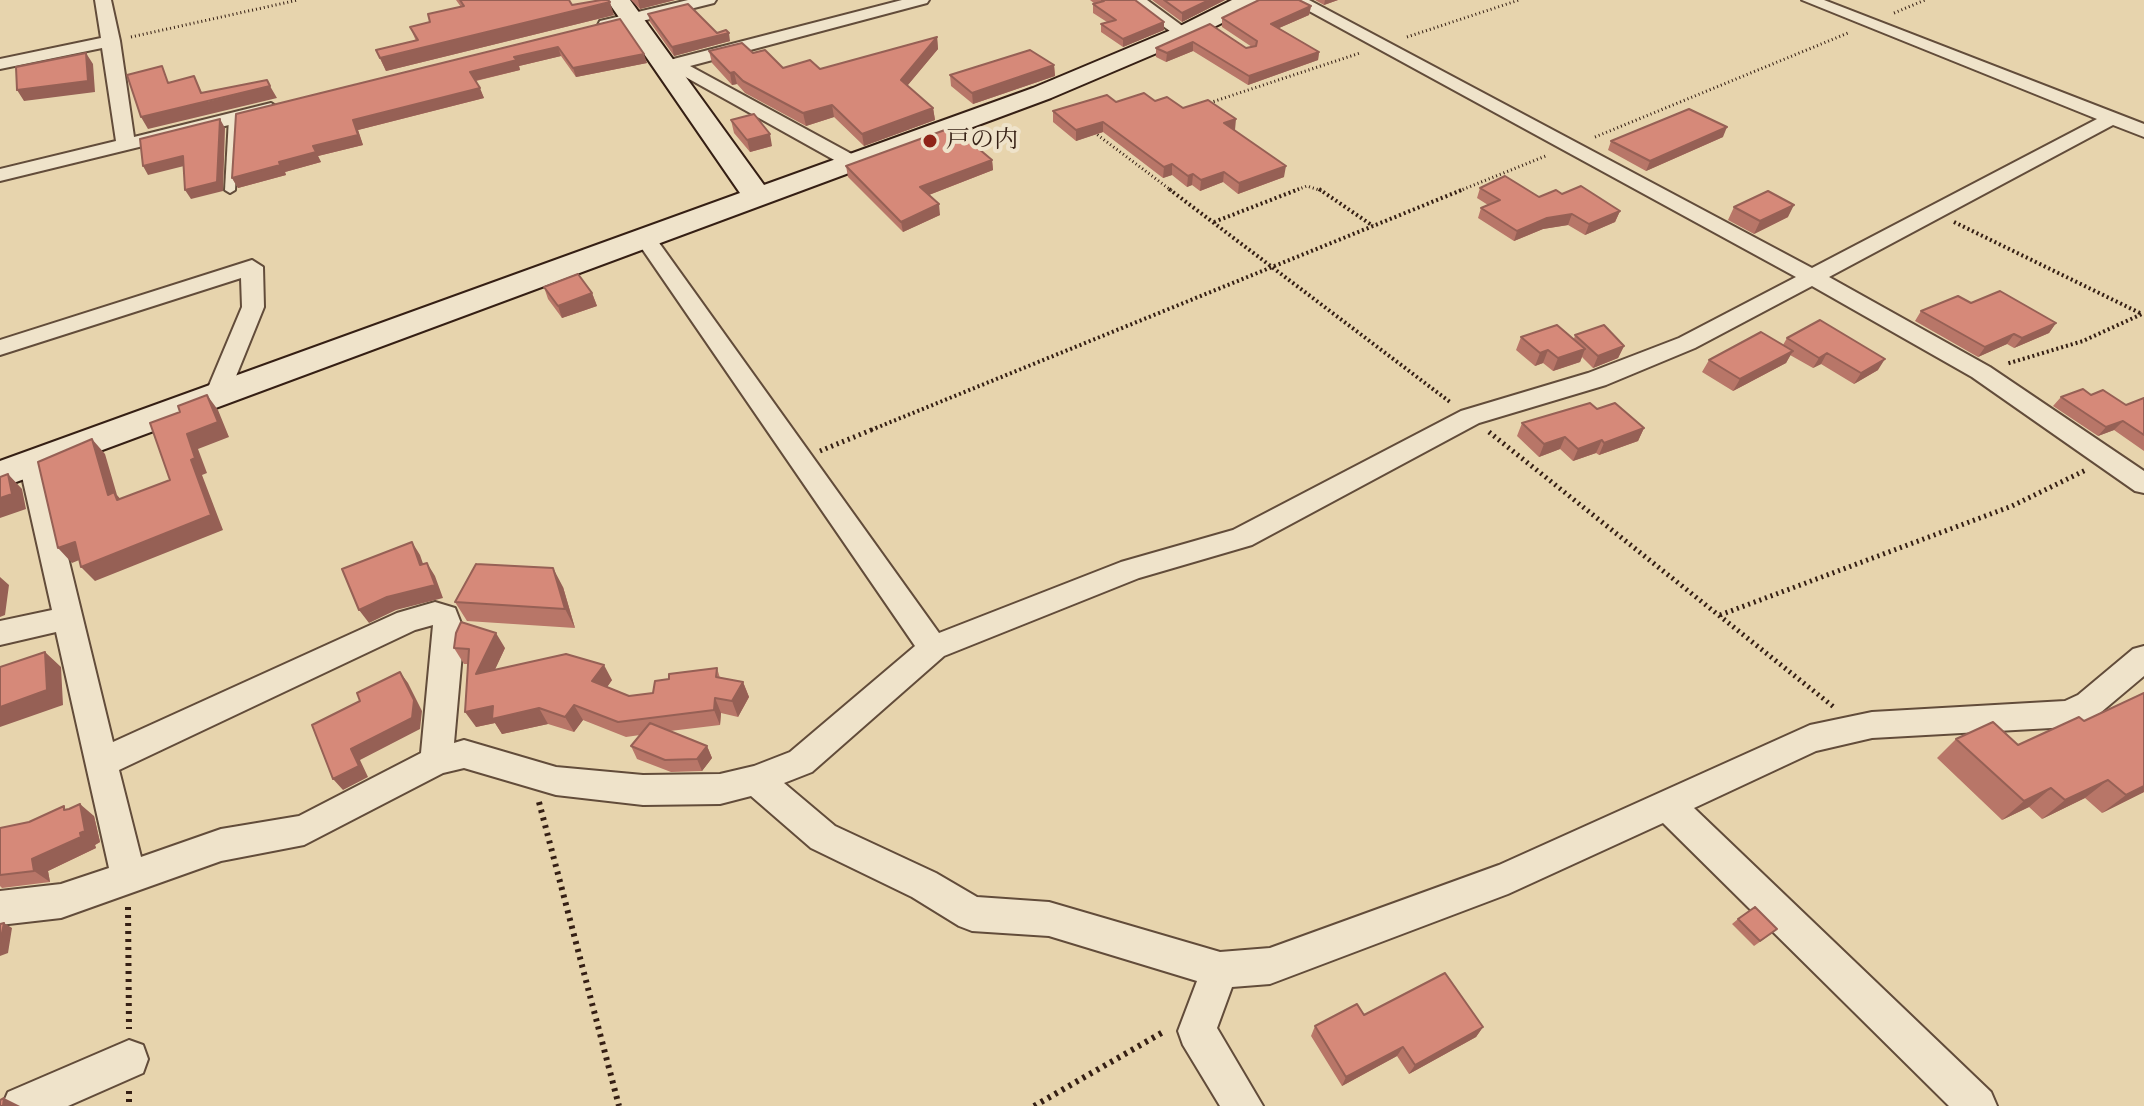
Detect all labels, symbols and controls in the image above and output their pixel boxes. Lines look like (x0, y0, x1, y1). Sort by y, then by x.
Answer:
place label: 戸の内 (946, 127, 1018, 155)
marker: 戸の内 (921, 132, 939, 150)

